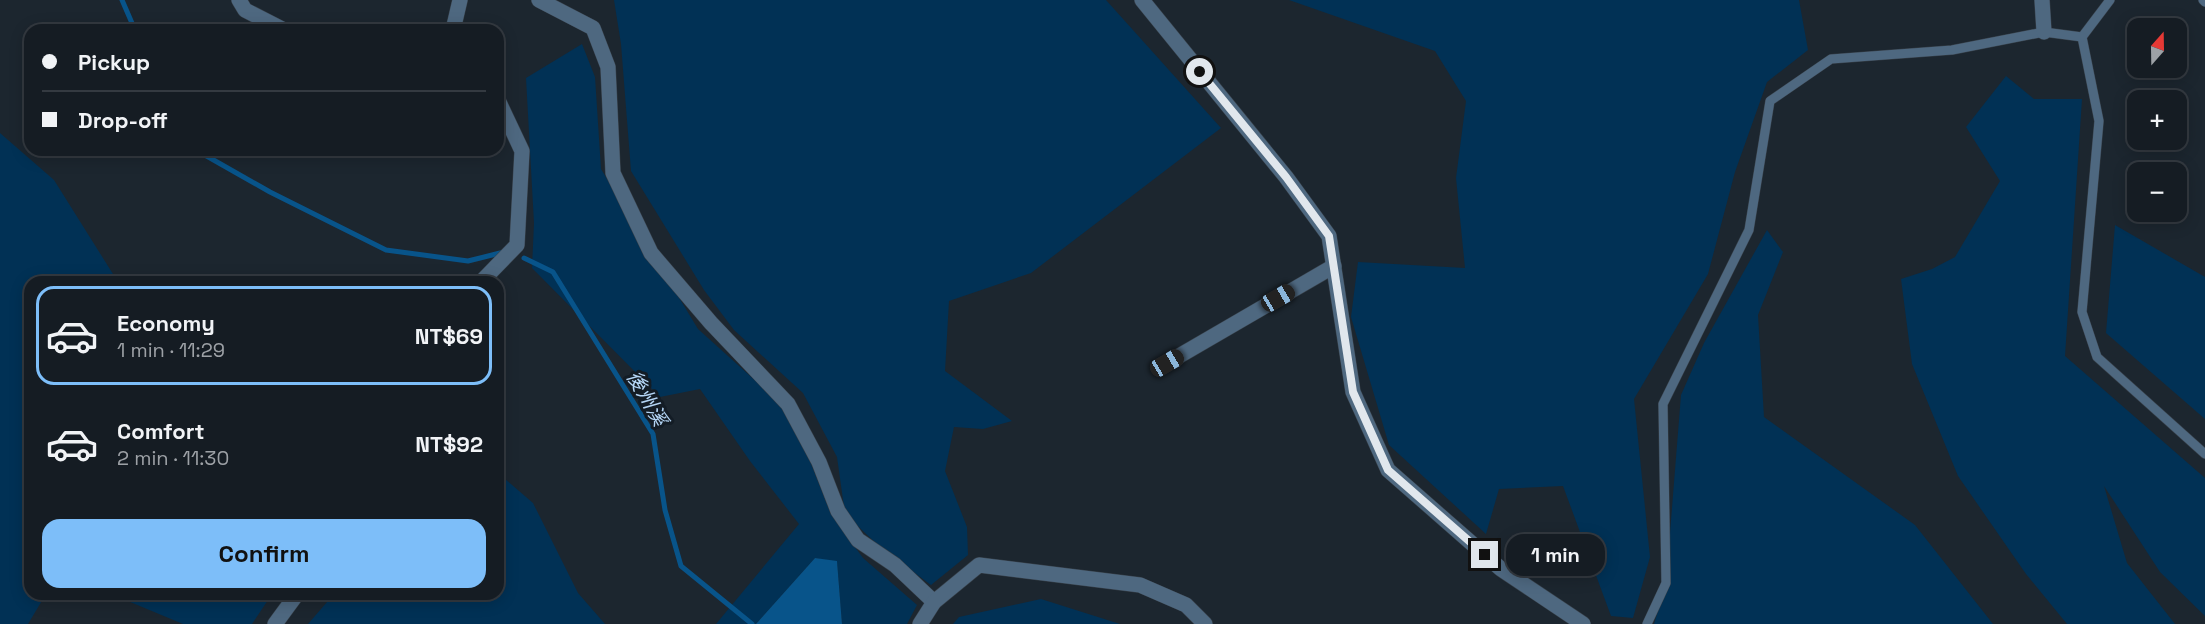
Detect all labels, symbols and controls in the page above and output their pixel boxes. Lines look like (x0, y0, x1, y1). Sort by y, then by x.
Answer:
north arrow (2127, 18, 2187, 78)
map controls (2127, 18, 2187, 222)
text: Pickup (78, 48, 150, 76)
route start (1186, 58, 1213, 85)
button: + (2127, 90, 2187, 150)
text: Drop-off (78, 106, 168, 134)
button: − (2127, 162, 2187, 222)
car (1258, 281, 1298, 315)
icon: car (45, 309, 99, 363)
text: Economy (117, 309, 215, 337)
text: NT$69 (415, 322, 483, 350)
text: 1 min · 11:29 (117, 337, 225, 363)
car (1147, 346, 1187, 380)
water label: 後州溪 (621, 366, 675, 433)
icon: car (45, 417, 99, 471)
text: Comfort (117, 417, 205, 445)
text: NT$92 (415, 430, 483, 458)
text: 2 min · 11:30 (117, 445, 229, 471)
button: Confirm (42, 519, 486, 588)
callout: 1 min (1506, 534, 1605, 576)
route end (1471, 541, 1498, 568)
text: 1 min (1531, 542, 1580, 568)

